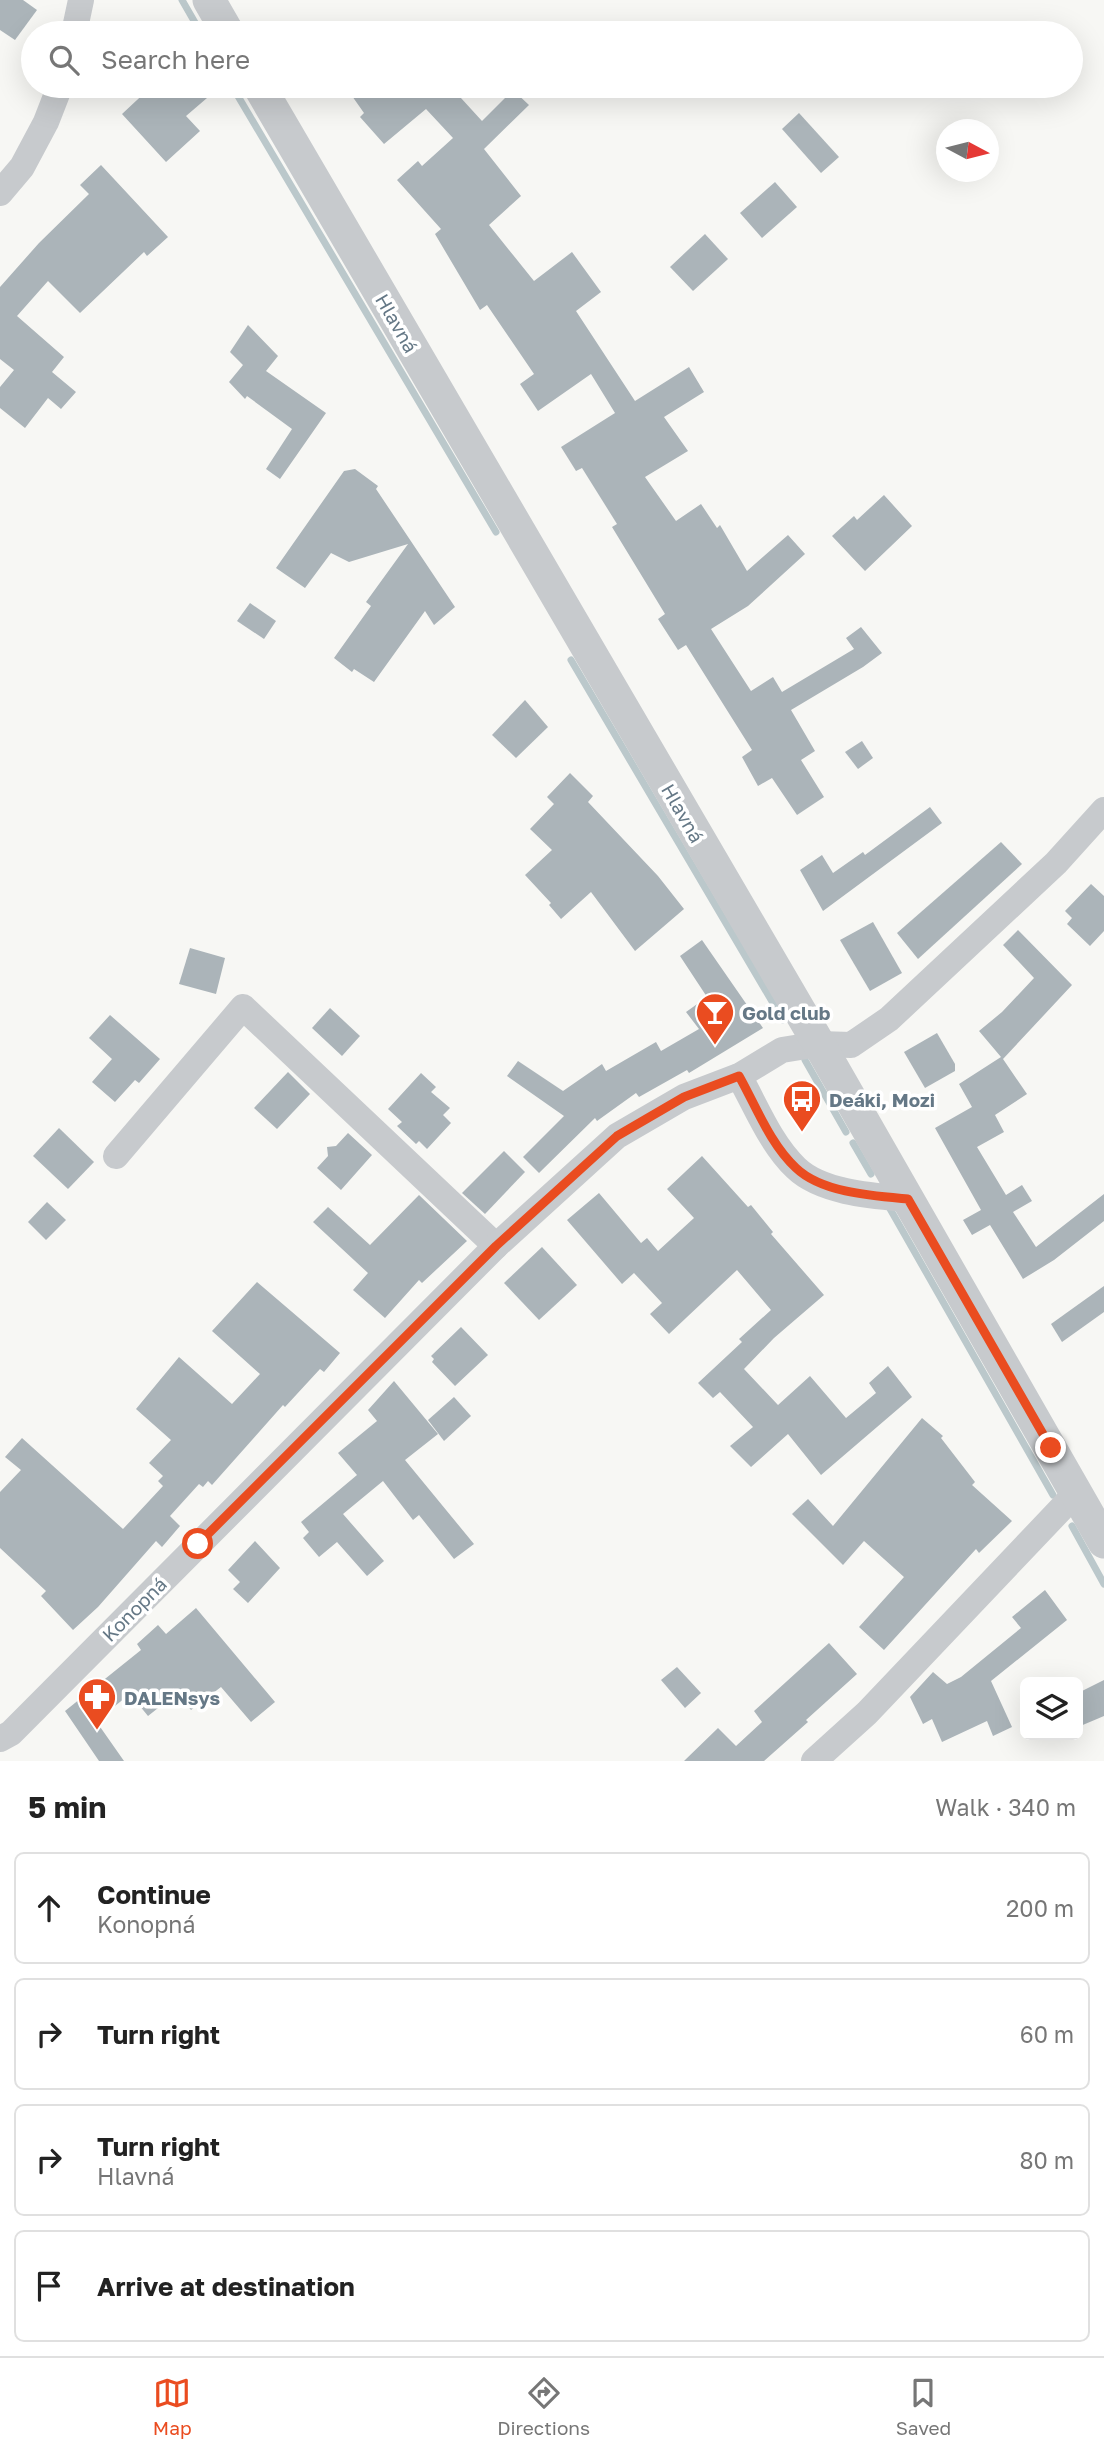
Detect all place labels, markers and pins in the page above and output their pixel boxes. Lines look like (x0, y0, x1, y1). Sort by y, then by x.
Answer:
bar icon: Gold club (694, 991, 736, 1046)
place label: Gold club (742, 1001, 831, 1024)
bus stop icon: Deáki, Mozi (781, 1078, 823, 1133)
place label: Deáki, Mozi (829, 1088, 935, 1111)
pharmacy icon: DALENsys (76, 1676, 118, 1731)
place label: DALENsys (124, 1686, 220, 1709)

